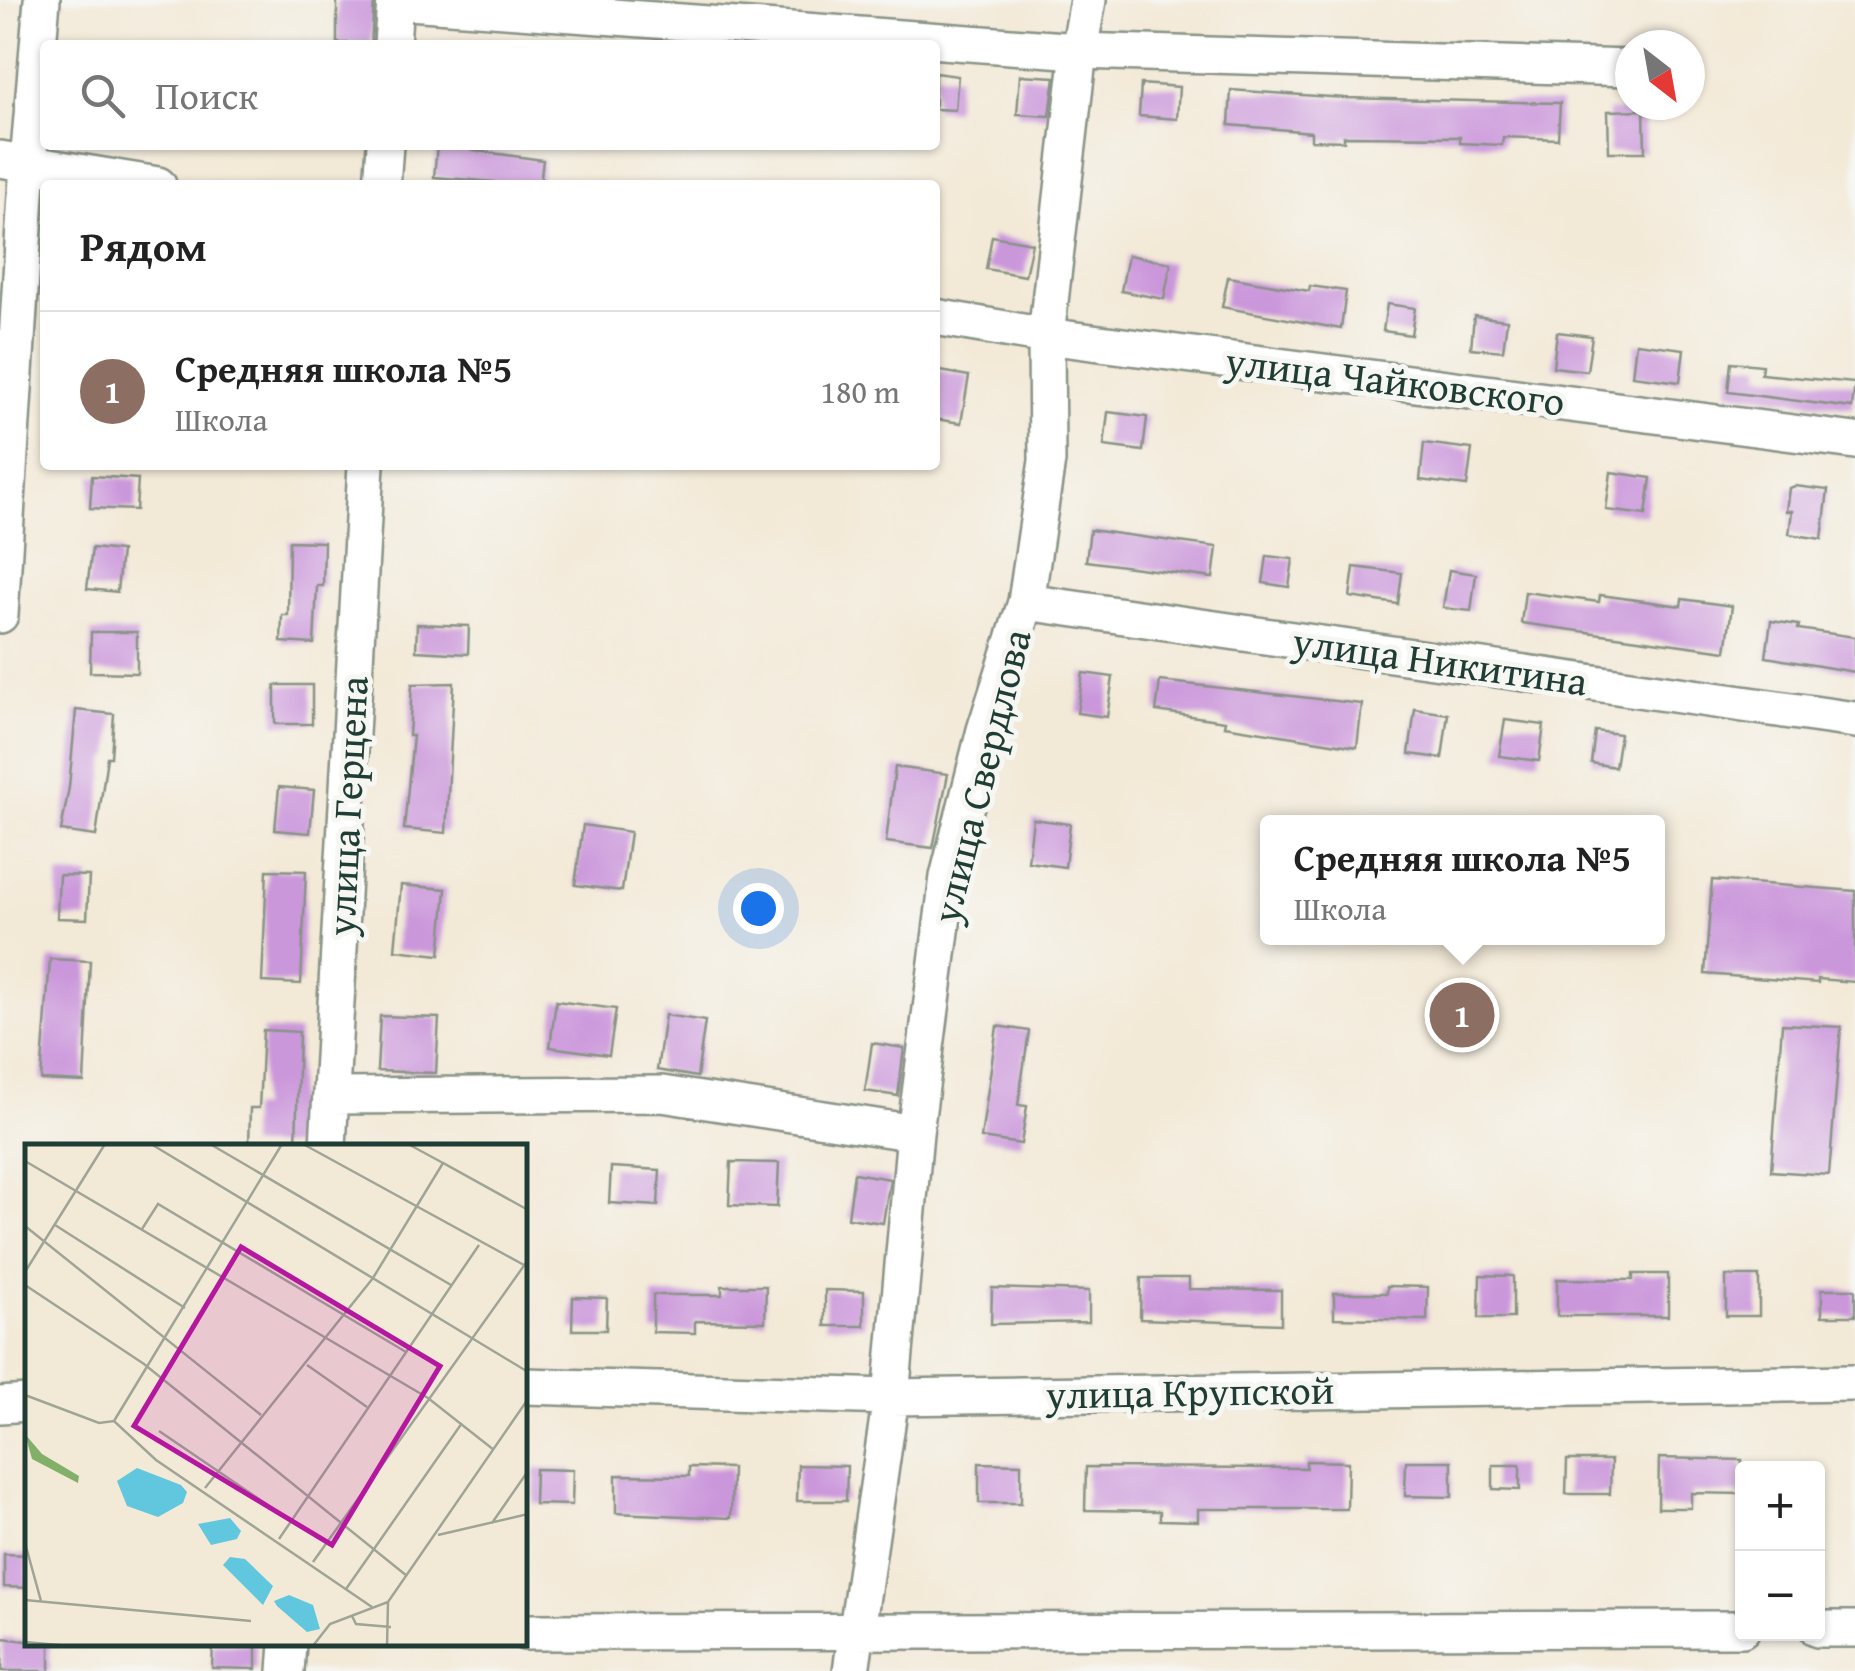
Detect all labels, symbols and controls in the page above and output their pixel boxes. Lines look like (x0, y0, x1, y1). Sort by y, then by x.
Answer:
north arrow (1615, 30, 1705, 120)
search box (40, 40, 940, 150)
text: Поиск (155, 67, 258, 123)
icon: search (75, 68, 130, 123)
text: Рядом (80, 215, 207, 276)
street label: улица Чайковского (1221, 330, 1568, 431)
text: Средняя школа №5 (175, 340, 513, 396)
text: 1 (104, 368, 121, 415)
text: 180 m (821, 368, 900, 415)
text: Школа (175, 396, 268, 443)
street label: улица Никитина (1288, 610, 1591, 710)
street label: улица Свердлова (915, 623, 1046, 930)
street label: улица Герцена (310, 674, 383, 938)
popup (1260, 815, 1665, 945)
text: Средняя школа №5 (1294, 829, 1631, 885)
your location (733, 883, 784, 934)
text: Школа (1294, 885, 1386, 932)
pin: 1 (1430, 978, 1494, 1052)
inset map (25, 1144, 528, 1646)
street label: улица Крупской (1044, 1359, 1335, 1424)
map controls (1735, 1461, 1825, 1641)
button: + (1735, 1461, 1825, 1551)
button: − (1735, 1551, 1825, 1641)

